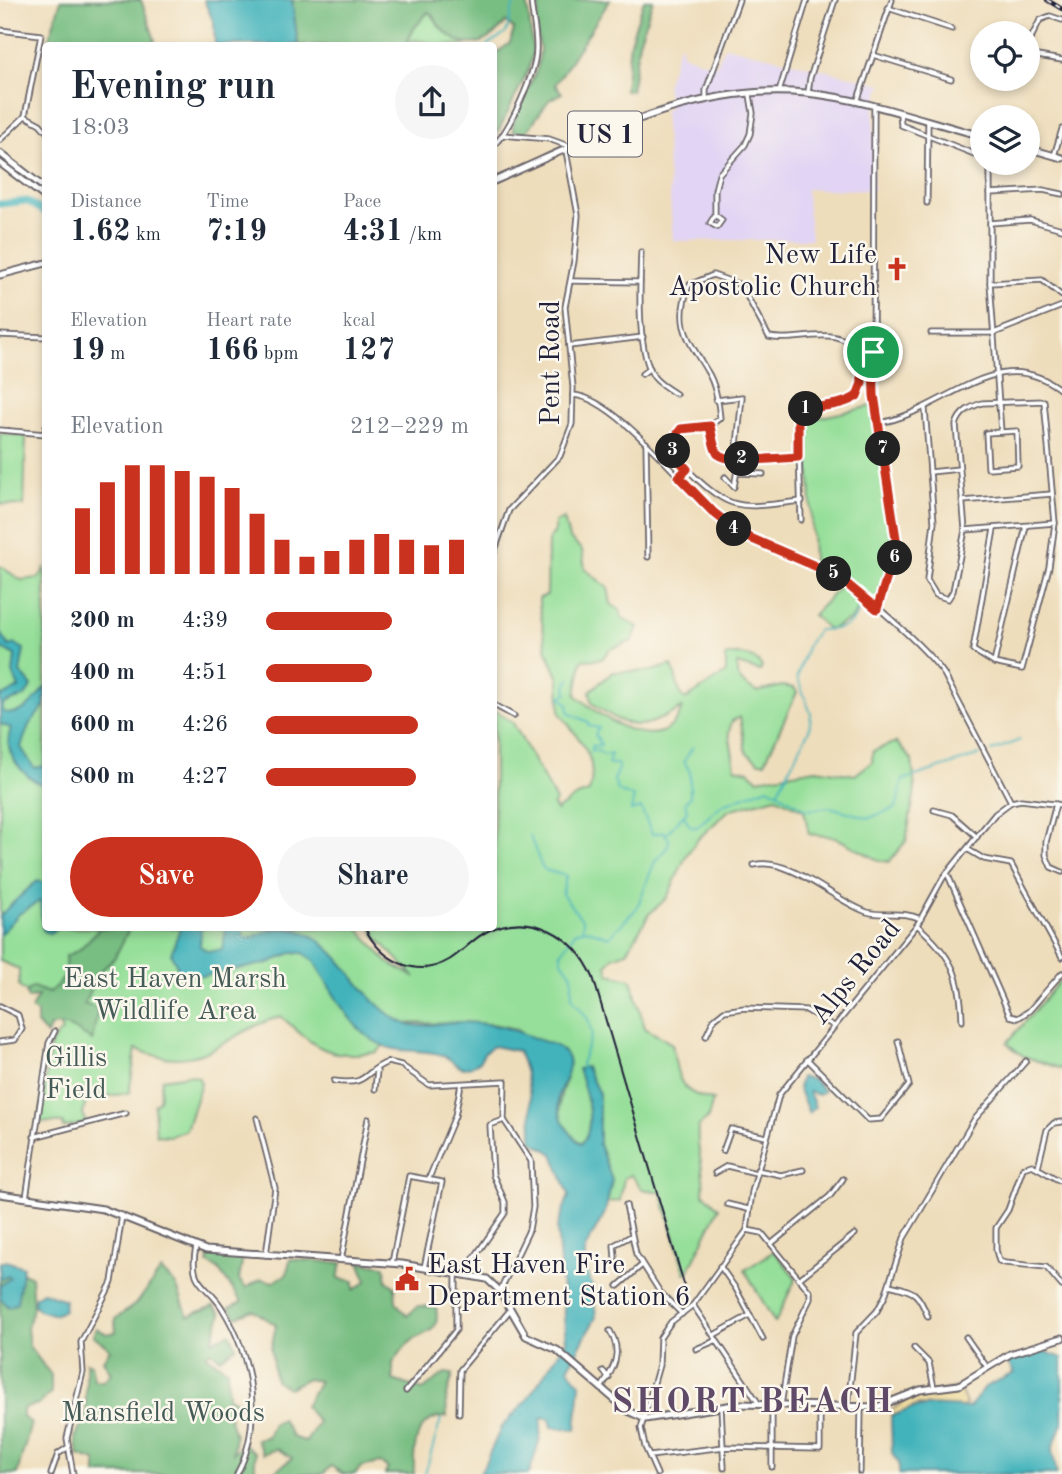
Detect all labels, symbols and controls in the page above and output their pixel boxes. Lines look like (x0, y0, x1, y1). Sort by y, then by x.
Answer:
map controls (970, 21, 1040, 175)
button: locate (970, 21, 1040, 91)
button: share (395, 65, 469, 139)
text: Evening run (70, 69, 276, 107)
button: layers (970, 105, 1040, 175)
road number: US 1 (568, 111, 642, 156)
text: 18:03 (70, 116, 130, 139)
text: Distance (70, 193, 142, 212)
text: Time (206, 193, 249, 212)
text: Pace (343, 193, 381, 212)
text: 1.62 (70, 217, 131, 247)
text: 7:19 (206, 217, 267, 247)
text: 4:31 (343, 217, 403, 247)
text: km (131, 226, 161, 245)
text: /km (403, 226, 442, 245)
place label: New Life Apostolic Church (668, 242, 877, 302)
church icon: New Life Apostolic Church (883, 255, 911, 283)
street label: Pent Road (538, 300, 566, 426)
text: Elevation (70, 312, 147, 331)
text: Heart rate (206, 312, 292, 331)
text: kcal (343, 312, 375, 331)
pin (843, 322, 903, 382)
icon: arrive (854, 333, 892, 371)
text: 19 (70, 336, 105, 366)
text: 166 (206, 336, 259, 366)
text: 127 (343, 336, 395, 366)
text: m (105, 345, 125, 364)
text: bpm (259, 345, 299, 364)
pin: 1 (788, 392, 824, 426)
text: 1 (800, 399, 811, 418)
text: Elevation (70, 415, 164, 438)
text: 212–229 m (350, 415, 469, 438)
pin: 7 (866, 432, 900, 466)
pin: 3 (656, 434, 690, 468)
text: 7 (877, 439, 888, 458)
text: 3 (667, 441, 678, 460)
pin: 2 (724, 442, 760, 476)
text: 2 (736, 449, 747, 468)
pin: 4 (716, 512, 752, 546)
text: 4 (728, 519, 739, 538)
pin: 6 (878, 540, 912, 576)
text: 6 (889, 548, 900, 567)
pin: 5 (816, 556, 852, 592)
text: 5 (828, 564, 839, 583)
text: 200 m (70, 609, 135, 632)
text: 4:39 (182, 609, 228, 632)
text: 400 m (70, 661, 135, 684)
text: 4:51 (182, 661, 228, 684)
text: 600 m (70, 713, 135, 736)
text: 4:26 (182, 713, 228, 736)
text: 800 m (70, 765, 135, 788)
text: 4:27 (182, 765, 228, 788)
button: Save (70, 837, 263, 917)
button: Share (277, 837, 469, 917)
street label: Alps Road (806, 915, 907, 1031)
park label: East Haven Marsh Wildlife Area (63, 966, 287, 1026)
park label: Gillis Field (45, 1045, 107, 1105)
place label: East Haven Fire Department Station 6 (427, 1252, 691, 1312)
public building icon: East Haven Fire Department Station 6 (393, 1265, 421, 1293)
district label: SHORT BEACH (611, 1385, 895, 1420)
park label: Mansfield Woods (61, 1400, 265, 1428)

